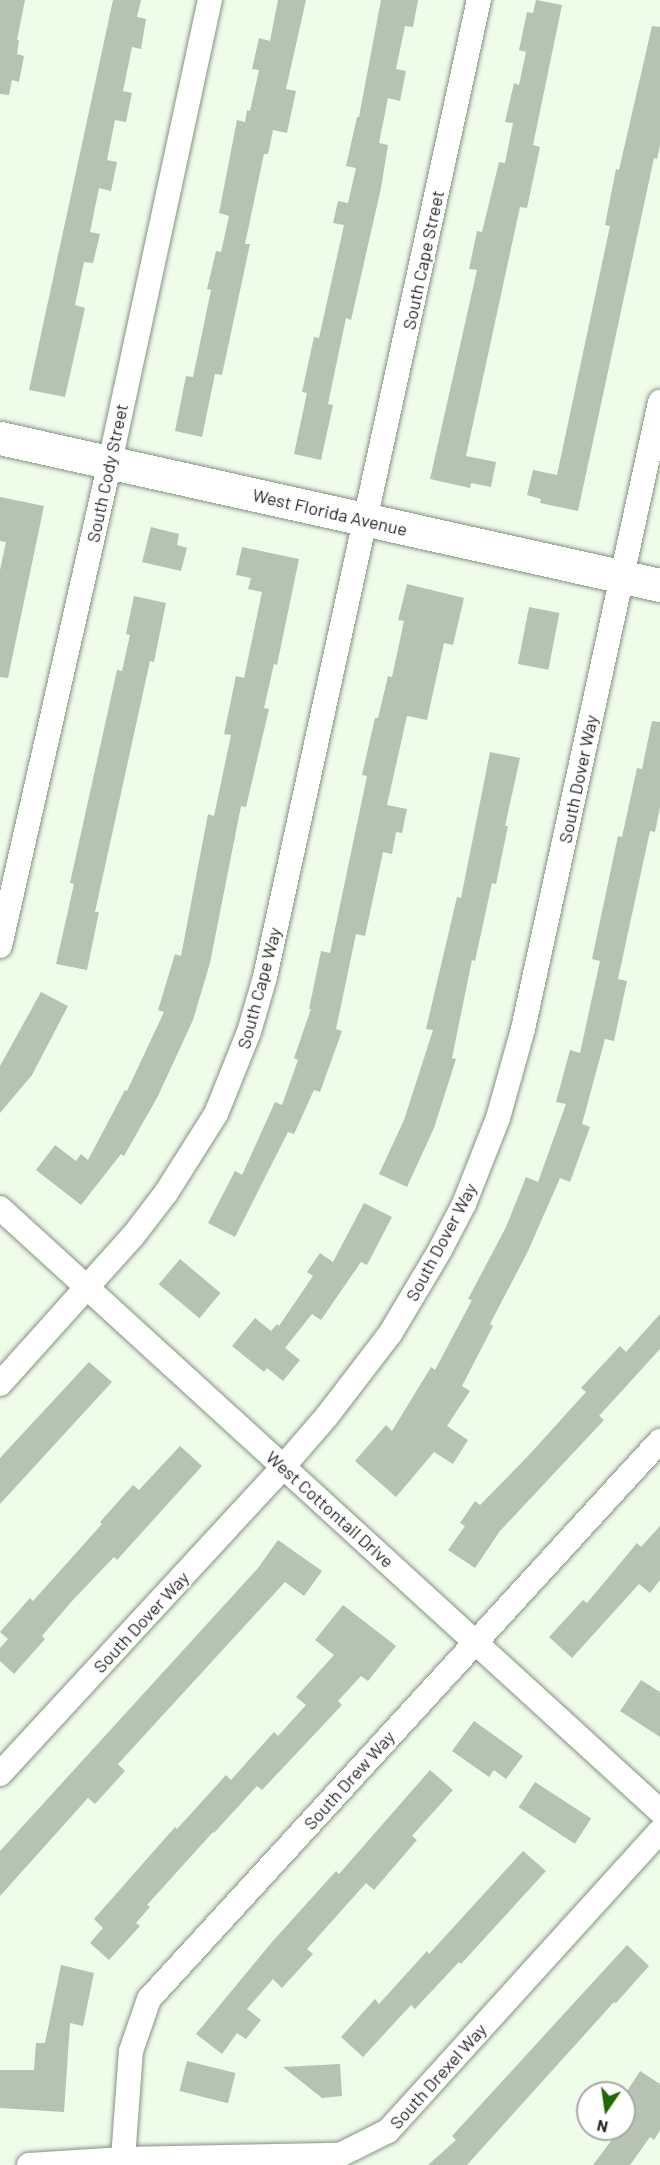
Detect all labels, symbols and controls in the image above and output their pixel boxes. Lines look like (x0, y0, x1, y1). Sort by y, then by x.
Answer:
street label: South Cape Street (398, 188, 448, 332)
street label: South Cody Street (82, 402, 132, 544)
street label: West Florida Avenue (250, 484, 410, 540)
street label: South Dover Way (554, 713, 602, 845)
street label: South Cape Way (232, 925, 286, 1051)
street label: South Dover Way (401, 1179, 481, 1305)
street label: West Cottontail Drive (262, 1446, 398, 1572)
street label: South Dover Way (89, 1567, 193, 1677)
street label: South Drew Way (299, 1726, 399, 1834)
street label: South Drexel Way (385, 2019, 491, 2133)
north arrow (576, 2081, 636, 2141)
text: N (595, 2117, 610, 2138)

